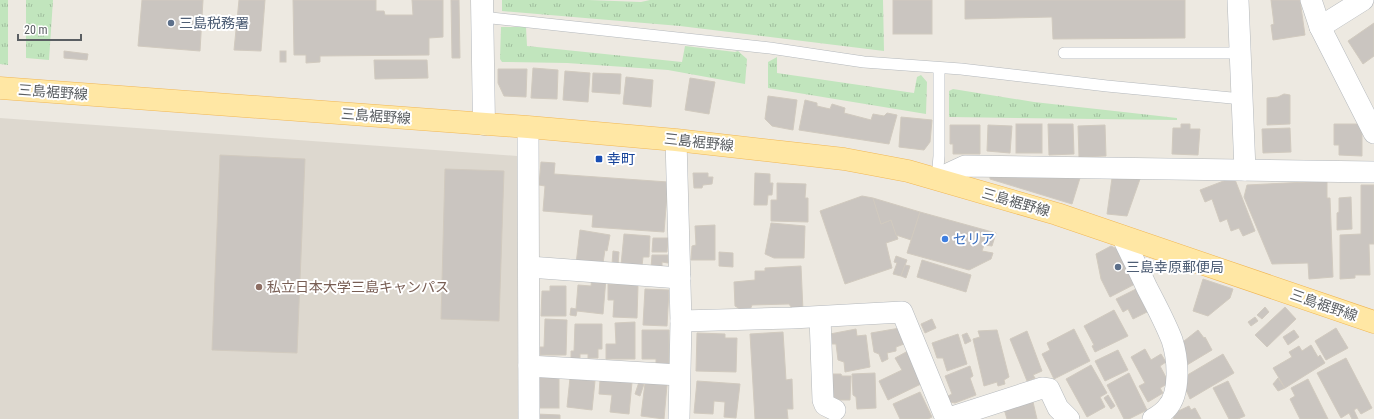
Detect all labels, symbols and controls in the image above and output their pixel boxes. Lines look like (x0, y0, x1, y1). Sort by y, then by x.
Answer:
place label: 三島税務署 (179, 15, 249, 31)
scale bar (18, 16, 81, 42)
marker: 三島税務署 (166, 18, 176, 28)
text: 20 m (24, 23, 48, 37)
street label: 三島裾野線 (18, 82, 88, 102)
street label: 三島裾野線 (341, 106, 411, 126)
street label: 三島裾野線 (663, 130, 735, 154)
place label: 幸町 (607, 151, 635, 167)
marker: 幸町 (594, 154, 604, 164)
street label: 三島裾野線 (980, 185, 1052, 219)
place label: セリア (953, 231, 995, 247)
marker: セリア (940, 234, 950, 244)
place label: 三島幸原郵便局 (1126, 259, 1224, 275)
marker: 三島幸原郵便局 (1113, 262, 1123, 272)
place label: 私立日本大学三島キャンパス (267, 279, 449, 295)
marker: 私立日本大学三島キャンパス (254, 282, 264, 292)
street label: 三島裾野線 (1288, 286, 1360, 324)

